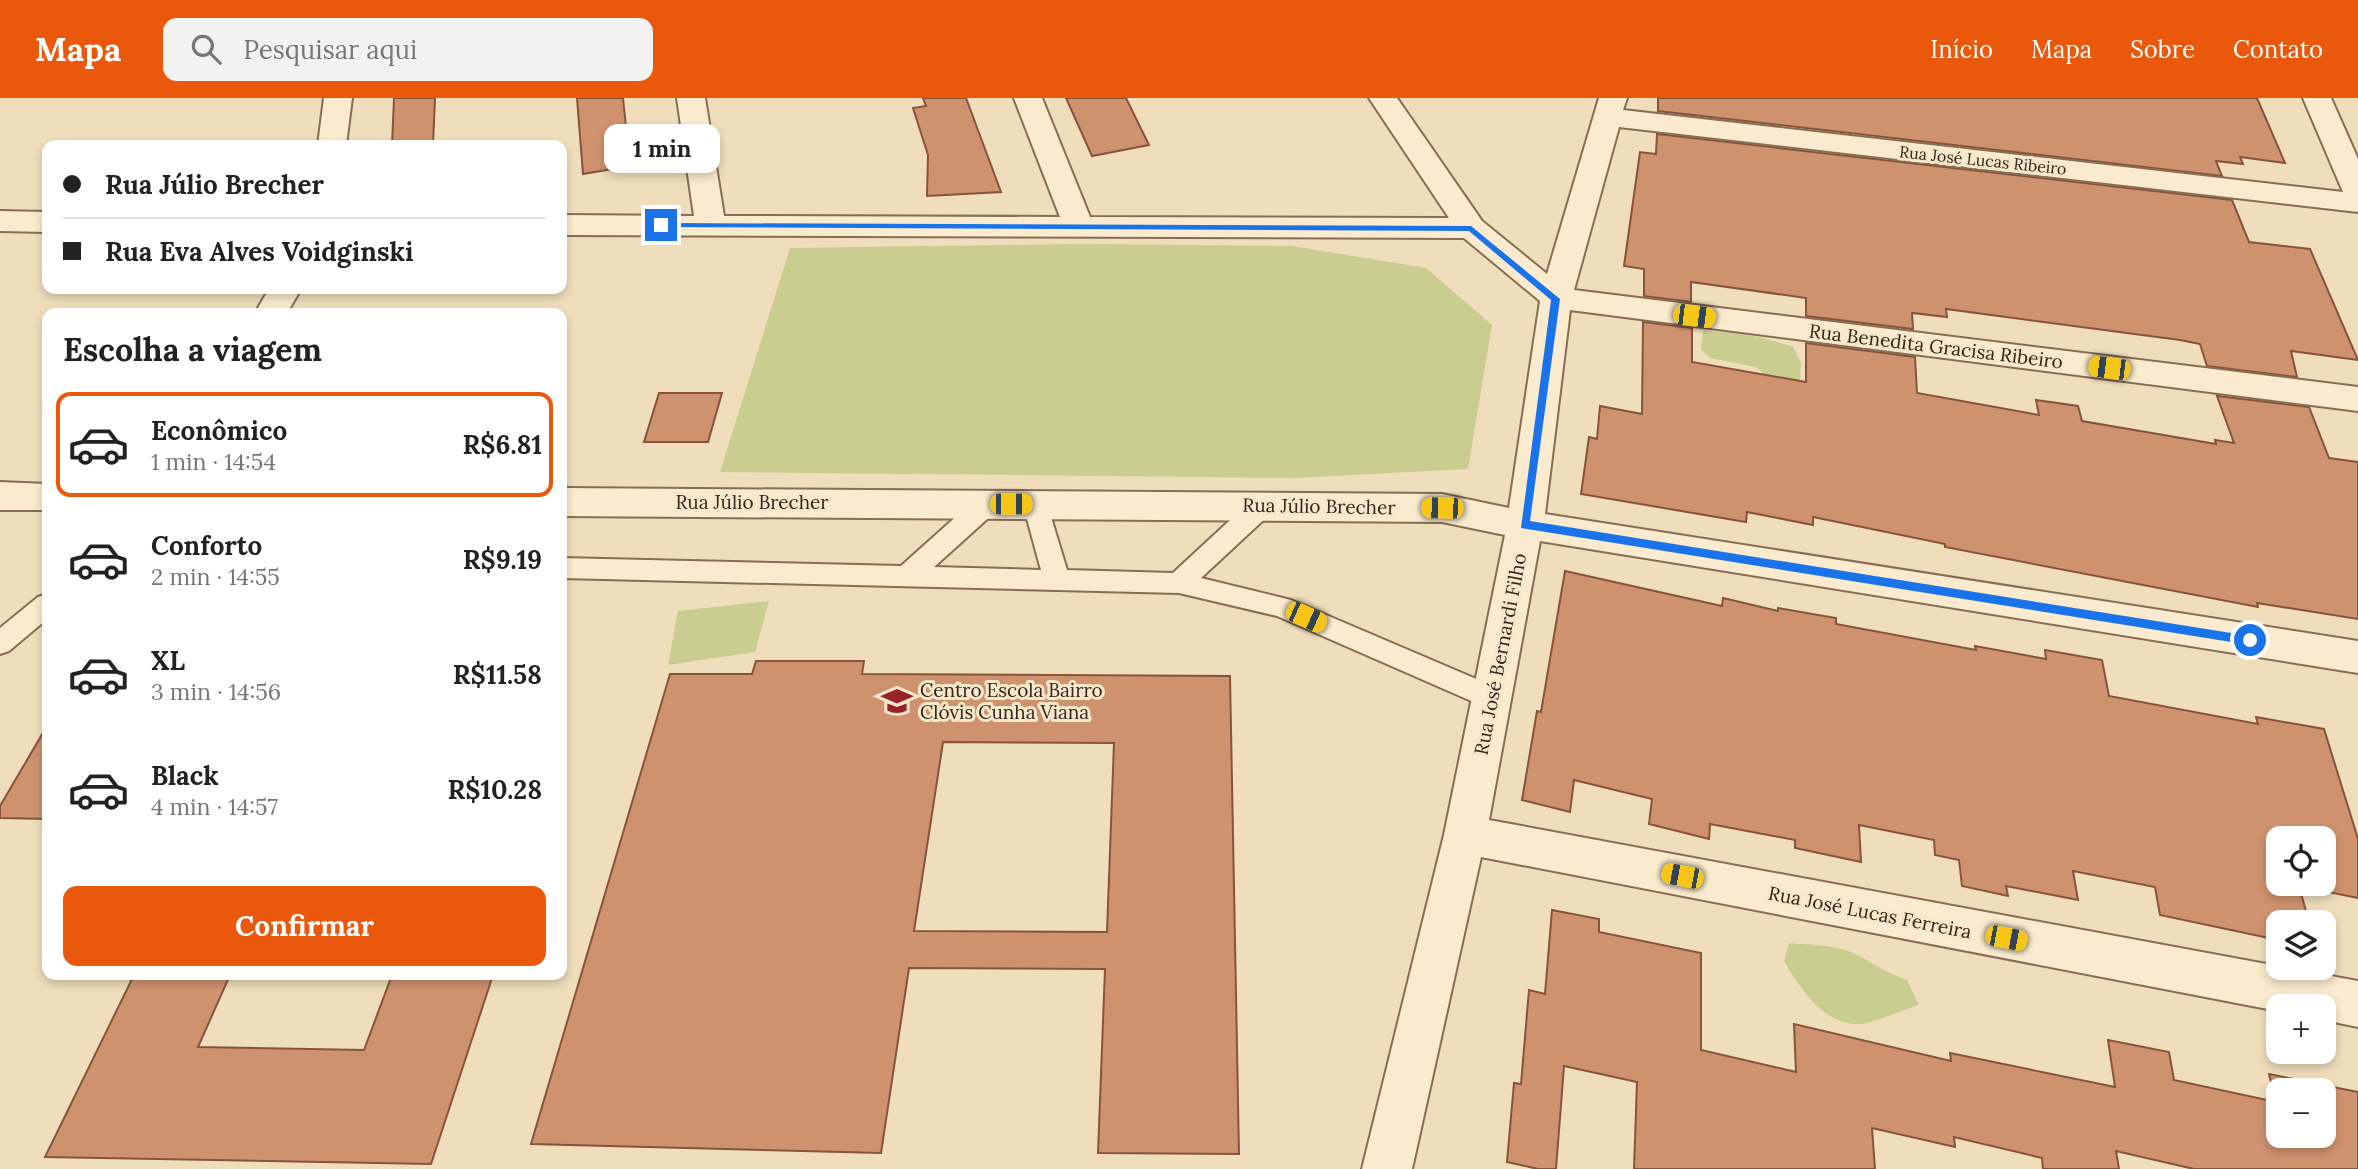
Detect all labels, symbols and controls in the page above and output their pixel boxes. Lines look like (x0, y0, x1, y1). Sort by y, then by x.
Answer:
search box (163, 18, 653, 81)
text: Mapa (35, 28, 121, 70)
icon: search (187, 30, 225, 68)
text: Pesquisar aqui (243, 33, 417, 66)
text: Início (1930, 34, 1993, 65)
text: Mapa (2031, 34, 2092, 65)
text: Sobre (2130, 34, 2195, 65)
text: Contato (2233, 34, 2323, 65)
callout: 1 min (603, 123, 719, 172)
text: 1 min (633, 134, 691, 163)
street label: Rua José Lucas Ribeiro (1898, 141, 2068, 179)
text: Rua Júlio Brecher (105, 168, 324, 201)
route end (645, 209, 677, 241)
text: Rua Eva Alves Voidginski (105, 235, 413, 268)
car (1672, 303, 1717, 329)
street label: Rua Benedita Gracisa Ribeiro (1808, 319, 2064, 373)
text: Escolha a viagem (63, 329, 322, 370)
car (2087, 355, 2132, 381)
icon: car (67, 413, 130, 476)
text: Econômico (151, 414, 287, 447)
text: R$6.81 (462, 428, 542, 461)
text: 1 min · 14:54 (151, 447, 276, 476)
street label: Rua Júlio Brecher (675, 490, 829, 514)
street label: Rua Júlio Brecher (1242, 493, 1397, 519)
car (991, 494, 1033, 515)
car (1421, 497, 1464, 519)
icon: car (67, 528, 130, 591)
text: Conforto (151, 529, 262, 562)
text: R$9.19 (463, 543, 542, 576)
street label: Rua José Bernardi Filho (1469, 551, 1531, 757)
text: 2 min · 14:55 (151, 562, 280, 591)
car (1283, 599, 1330, 635)
route start (2234, 624, 2266, 656)
icon: car (67, 643, 130, 706)
text: XL (151, 644, 185, 677)
text: R$11.58 (453, 658, 542, 691)
text: 3 min · 14:56 (151, 677, 281, 706)
place label: Centro Escola Bairro Clóvis Cunha Viana (920, 678, 1103, 724)
school or university icon: Centro Escola Bairro Clóvis Cunha Viana (880, 684, 914, 718)
icon: car (67, 758, 130, 821)
text: Black (151, 759, 219, 792)
text: R$10.28 (447, 773, 542, 806)
text: 4 min · 14:57 (151, 792, 278, 821)
map controls (2266, 826, 2336, 1148)
button: locate (2266, 826, 2336, 896)
car (1660, 862, 1705, 890)
street label: Rua José Lucas Ferreira (1766, 881, 1974, 944)
button: Confirmar (63, 886, 546, 966)
button: layers (2266, 910, 2336, 980)
car (1984, 924, 2029, 952)
button: + (2266, 994, 2336, 1064)
button: − (2266, 1078, 2336, 1148)

